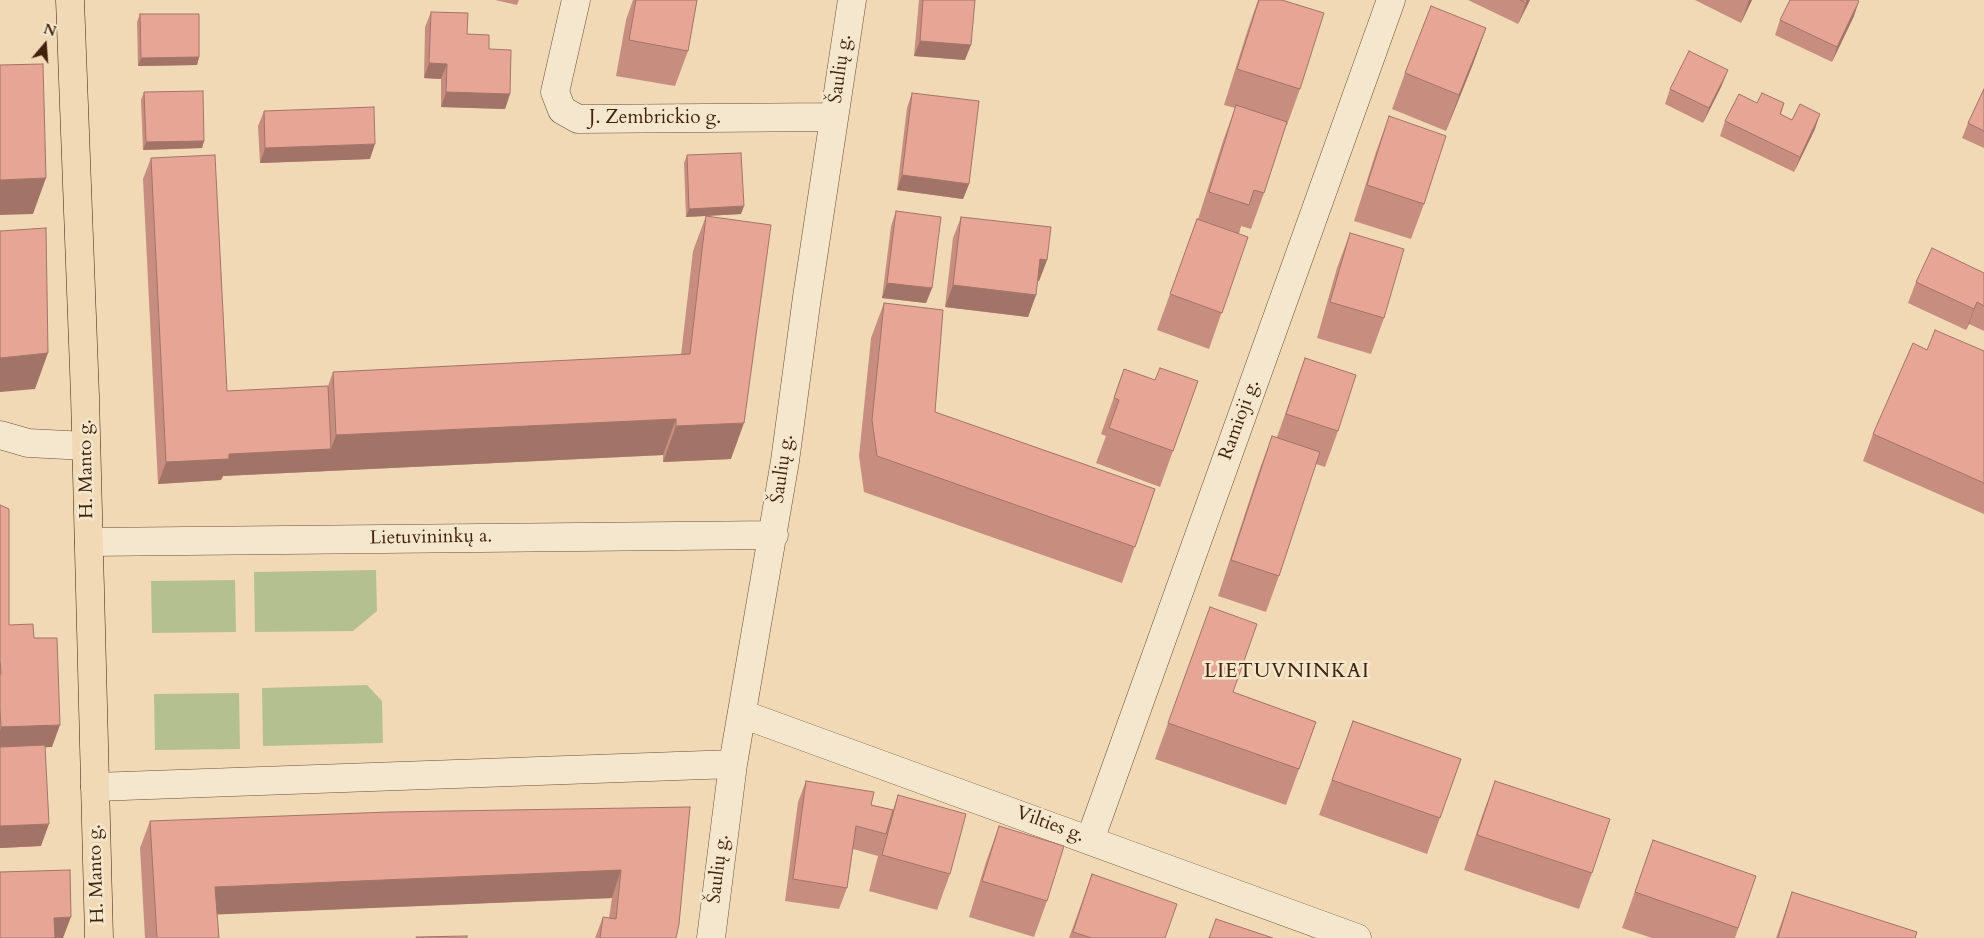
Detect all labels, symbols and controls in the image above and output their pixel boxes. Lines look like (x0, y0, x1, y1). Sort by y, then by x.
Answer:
text: N (41, 19, 59, 41)
north arrow (20, 20, 70, 70)
street label: Šaulių g. (825, 33, 857, 105)
street label: J. Zembrickio g. (589, 108, 721, 130)
street label: Ramioji g. (1215, 376, 1265, 464)
street label: H. Manto g. (75, 419, 99, 519)
street label: Šaulių g. (767, 433, 799, 505)
street label: Lietuvininkų a. (370, 526, 492, 550)
district label: LIETUVNINKAI (1203, 660, 1371, 684)
street label: Vilties g. (1013, 802, 1087, 848)
street label: H. Manto g. (84, 824, 110, 924)
street label: Šaulių g. (703, 833, 735, 905)

